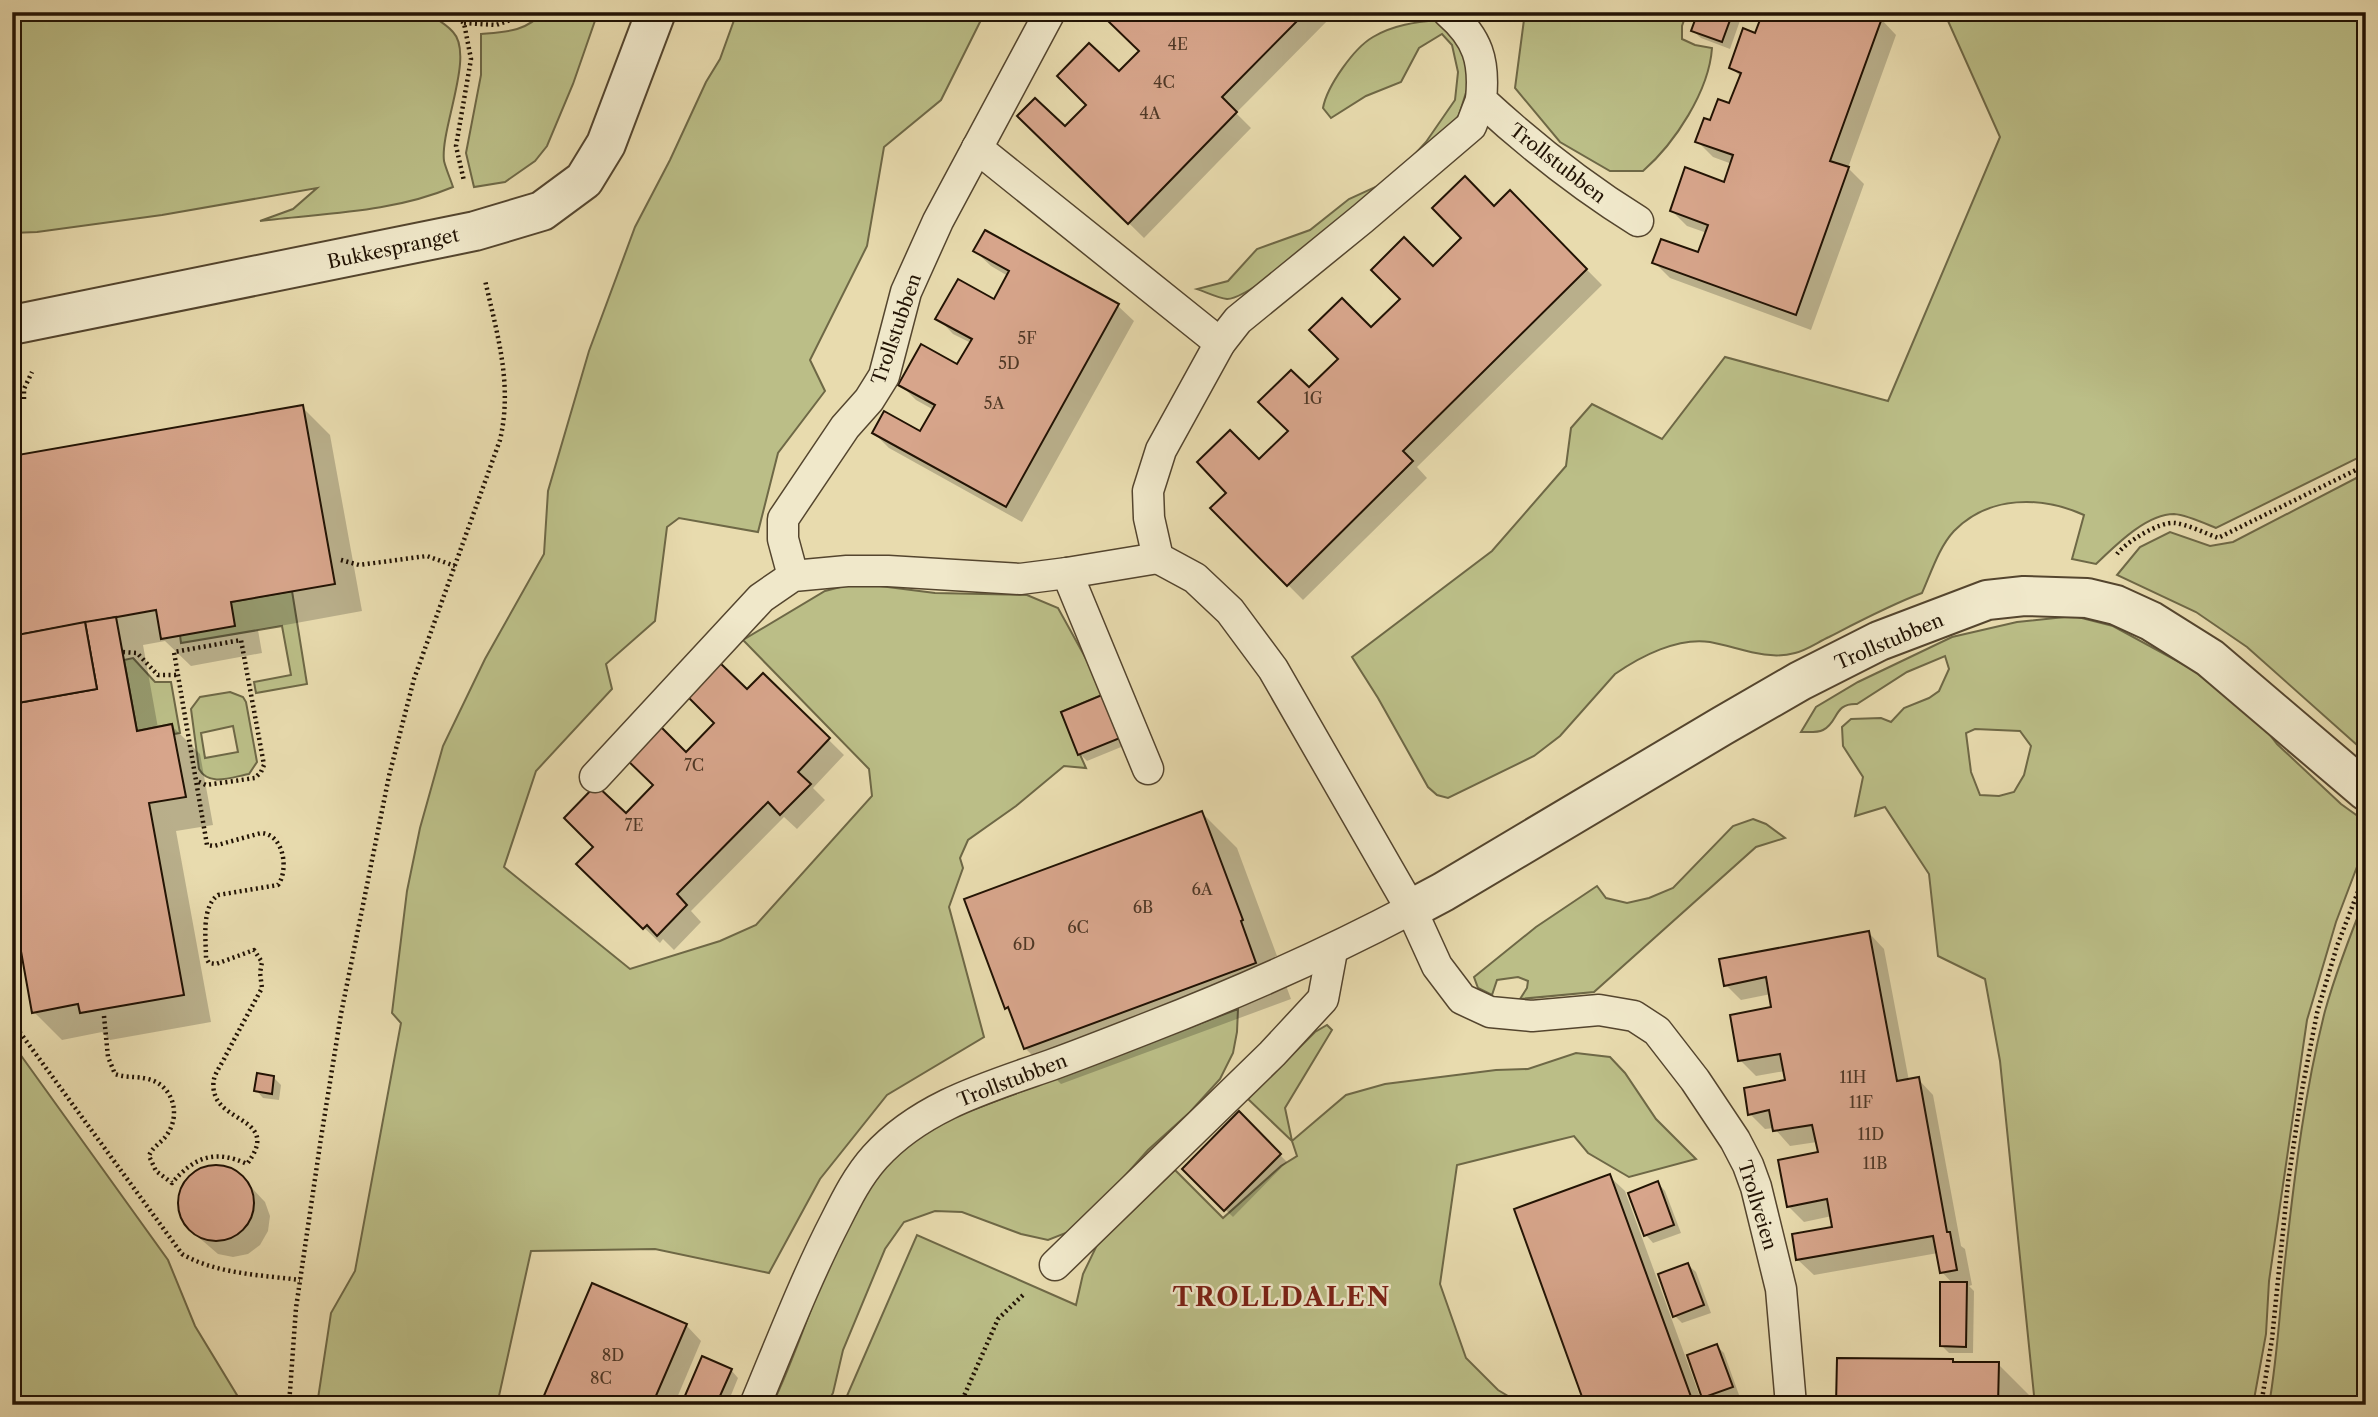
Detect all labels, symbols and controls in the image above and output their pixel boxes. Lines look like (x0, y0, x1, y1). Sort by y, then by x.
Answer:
house number: 4E (1168, 34, 1188, 54)
house number: 4C (1153, 72, 1175, 92)
house number: 4A (1139, 103, 1162, 123)
street label: Trollstubben (1505, 119, 1610, 208)
street label: Bukkespranget (325, 223, 461, 274)
street label: Trollstubben (867, 271, 926, 388)
house number: 5F (1017, 328, 1037, 348)
house number: 5D (998, 353, 1020, 373)
house number: 1G (1303, 388, 1323, 408)
house number: 5A (984, 393, 1005, 413)
street label: Trollstubben (1831, 608, 1947, 675)
house number: 7C (684, 755, 704, 775)
house number: 7E (625, 815, 643, 835)
house number: 6A (1191, 879, 1214, 899)
house number: 6B (1133, 897, 1153, 917)
house number: 6C (1067, 917, 1089, 937)
house number: 6D (1013, 934, 1035, 954)
street label: Trollstubben (954, 1049, 1070, 1112)
house number: 11H (1839, 1067, 1867, 1087)
house number: 11F (1849, 1092, 1873, 1112)
house number: 11D (1858, 1124, 1884, 1144)
house number: 11B (1863, 1153, 1887, 1173)
street label: Trollveien (1733, 1158, 1782, 1253)
district label: TROLLDALEN (1173, 1281, 1391, 1313)
house number: 8D (602, 1345, 624, 1365)
house number: 8C (590, 1368, 612, 1388)

